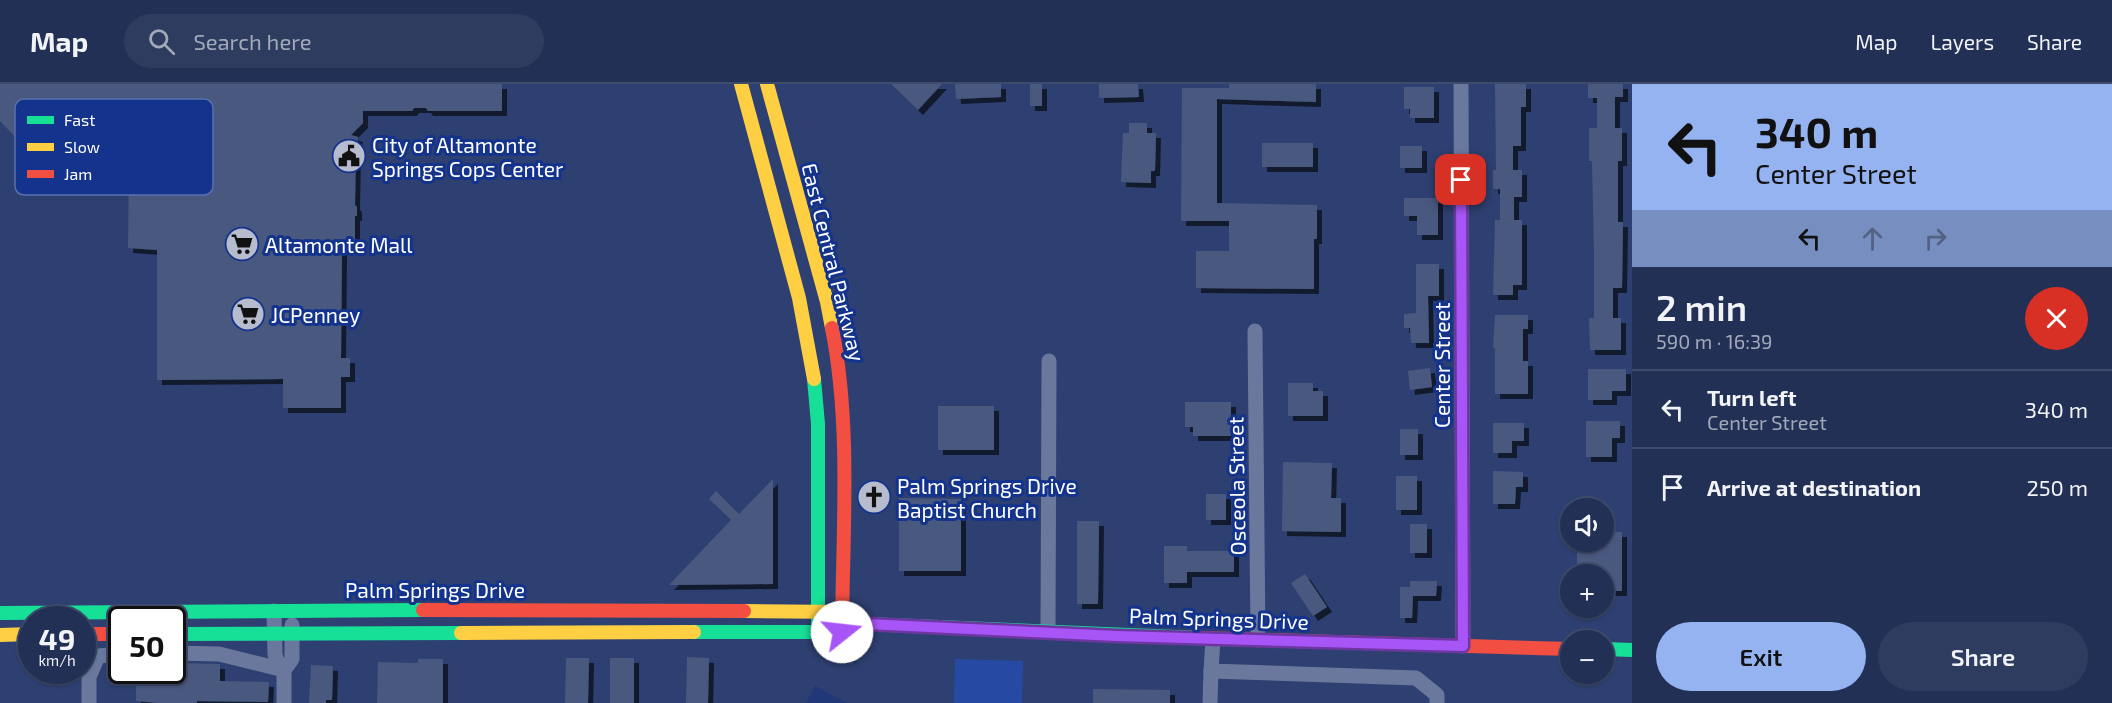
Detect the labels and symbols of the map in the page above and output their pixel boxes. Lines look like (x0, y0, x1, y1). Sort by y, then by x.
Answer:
legend (15, 99, 213, 195)
text: Fast (64, 110, 95, 129)
place label: City of Altamonte Springs Cops Center (372, 132, 564, 181)
text: Slow (64, 137, 100, 156)
public building icon: City of Altamonte Springs Cops Center (331, 138, 367, 174)
pin (1435, 154, 1486, 205)
street label: East Central Parkway (797, 160, 871, 364)
text: Jam (64, 164, 92, 183)
supermarket icon: Altamonte Mall (224, 226, 260, 262)
place label: Altamonte Mall (265, 232, 413, 257)
supermarket icon: JCPenney (230, 296, 266, 332)
place label: JCPenney (271, 302, 360, 327)
street label: Center Street (1429, 302, 1454, 428)
street label: Osceola Street (1222, 416, 1250, 556)
place label: Palm Springs Drive Baptist Church (897, 473, 1077, 522)
church icon: Palm Springs Drive Baptist Church (856, 479, 892, 515)
street label: Palm Springs Drive (345, 577, 525, 602)
position arrow (810, 600, 874, 664)
street label: Palm Springs Drive (1129, 602, 1309, 634)
speed limit sign: 50 (108, 606, 186, 684)

